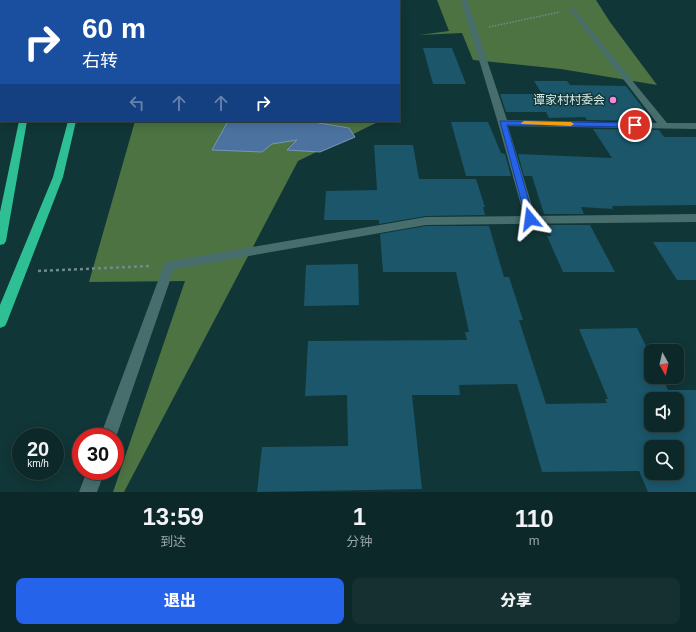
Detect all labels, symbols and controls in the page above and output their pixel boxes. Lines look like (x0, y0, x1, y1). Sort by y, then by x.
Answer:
text: 60 m (82, 13, 146, 44)
icon: right (16, 16, 68, 68)
text: 右转 (82, 51, 118, 71)
icon: left (126, 92, 148, 114)
icon: ahead (168, 92, 190, 114)
icon: ahead (210, 92, 232, 114)
icon: right (252, 92, 274, 114)
place label: 谭家村村委会 (533, 93, 605, 107)
marker: 谭家村村委会 (608, 95, 618, 105)
pin (618, 108, 652, 142)
icon: arrive (624, 114, 646, 136)
position arrow (509, 198, 551, 240)
north arrow (644, 344, 684, 384)
map controls (644, 344, 684, 480)
button: sound (644, 392, 684, 432)
speed limit sign: 30 (72, 428, 124, 480)
text: 20 (27, 438, 49, 460)
button: search (644, 440, 684, 480)
text: km/h (27, 458, 49, 469)
text: 13:59 (142, 503, 204, 530)
text: 1 (353, 503, 366, 530)
text: 110 (515, 505, 554, 532)
text: m (529, 533, 540, 548)
text: 到达 (160, 534, 186, 549)
text: 分钟 (346, 534, 372, 549)
button: 退出 (16, 578, 344, 624)
button: 分享 (352, 578, 680, 624)

